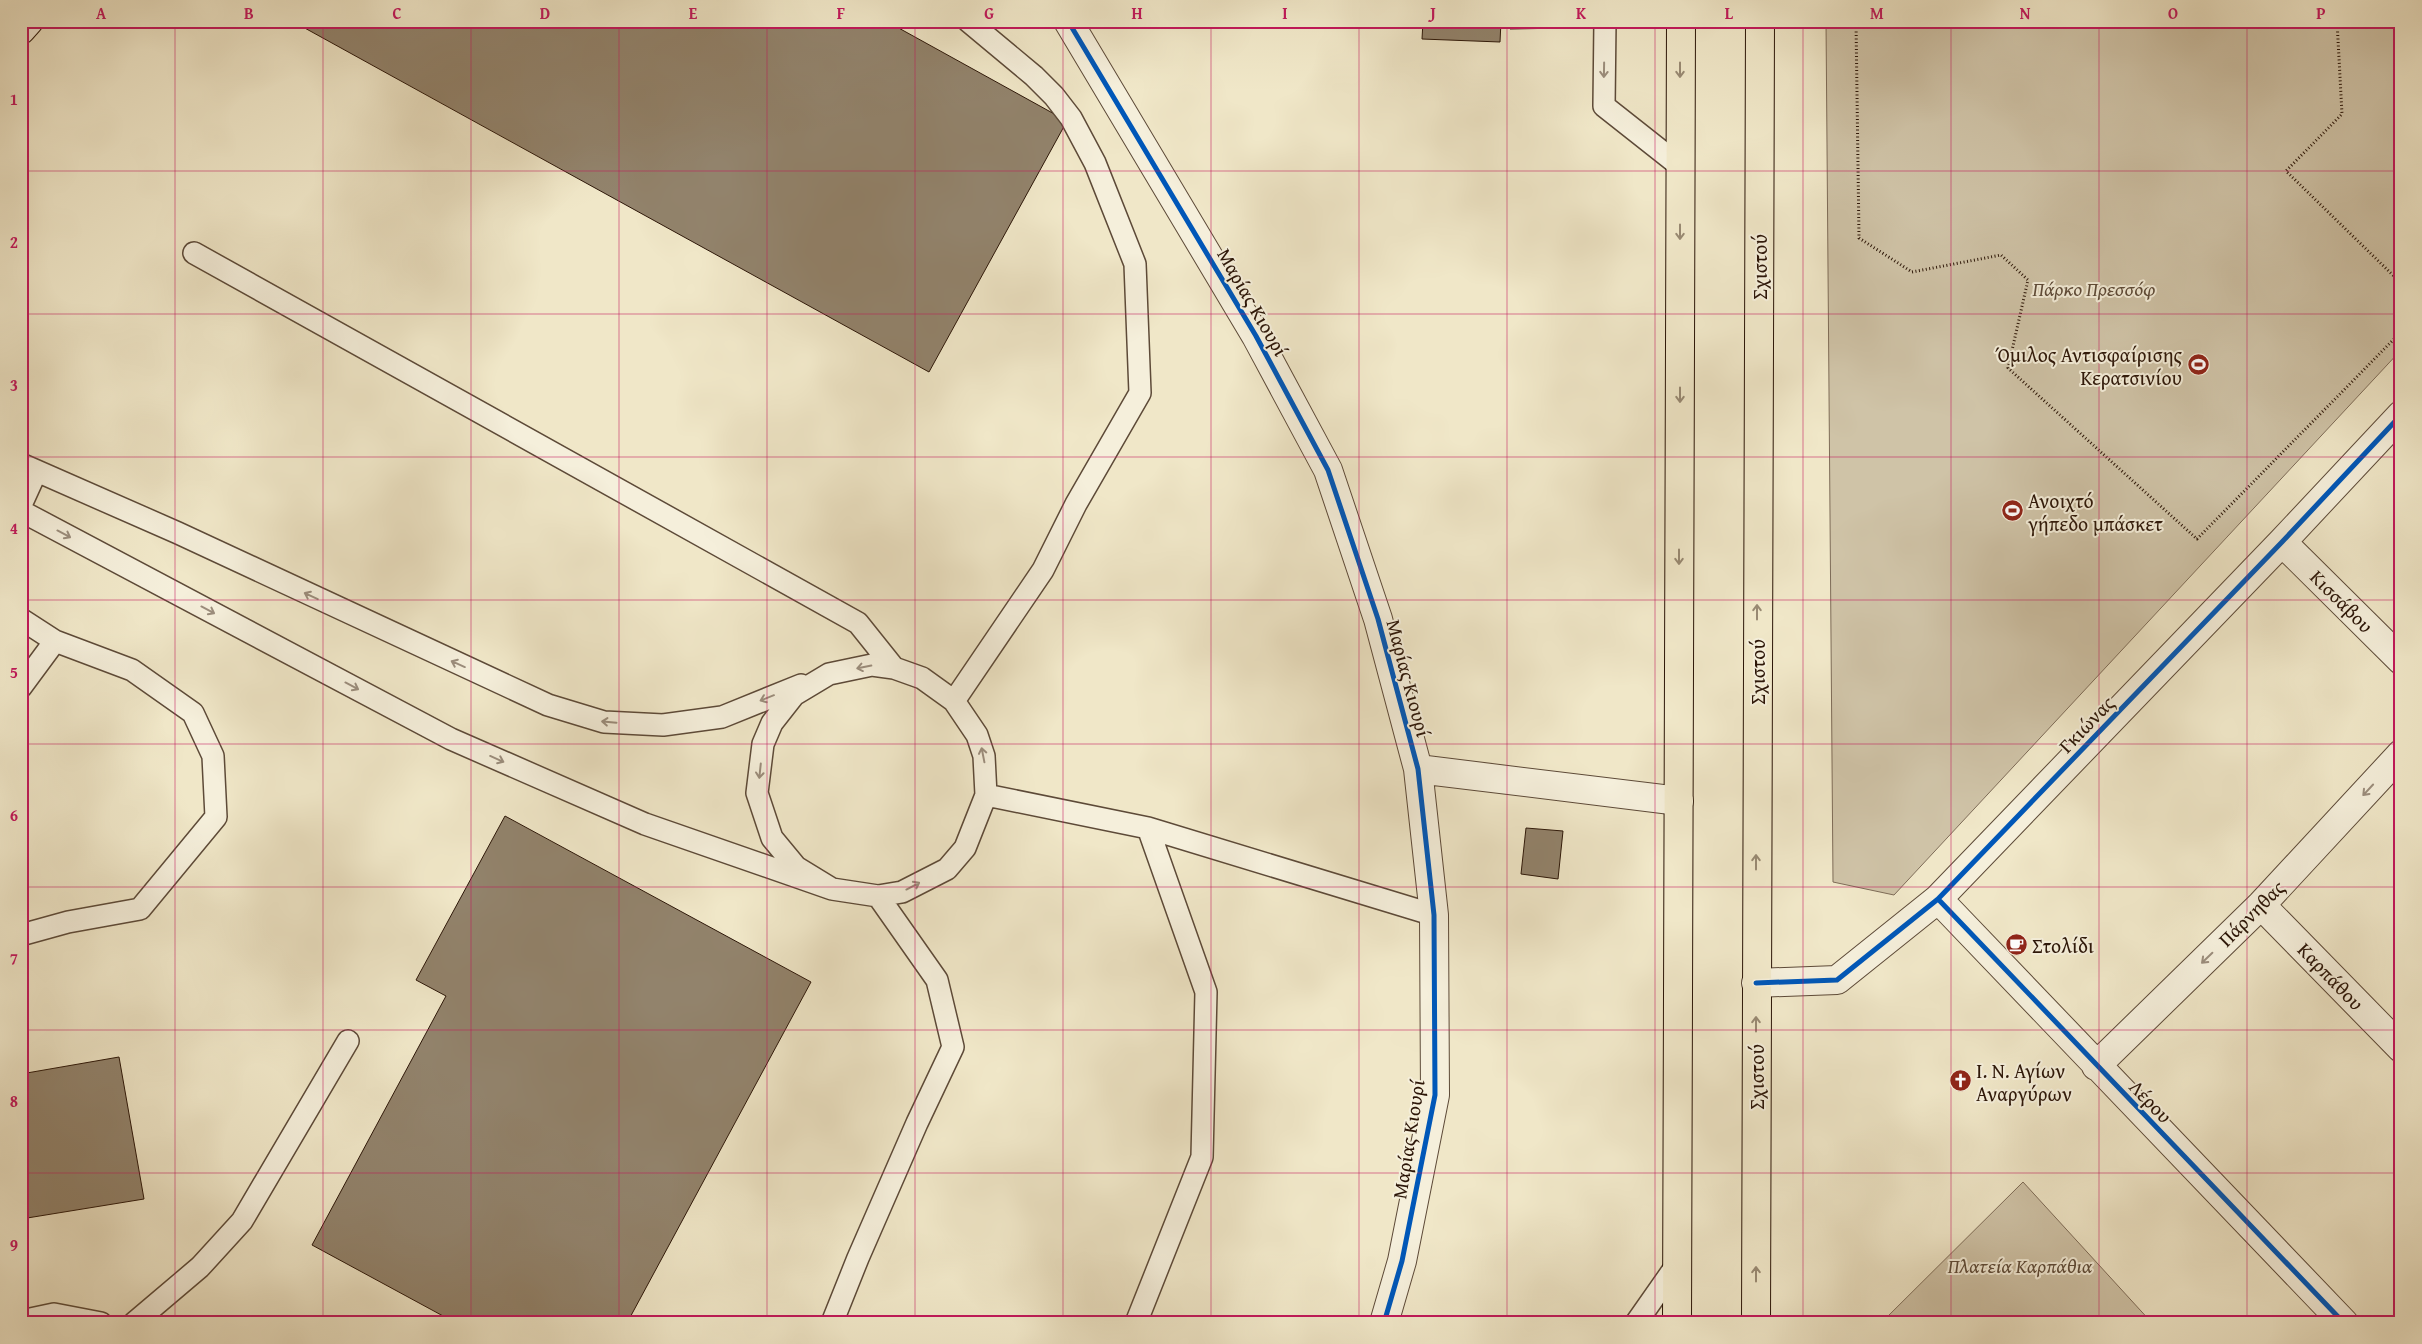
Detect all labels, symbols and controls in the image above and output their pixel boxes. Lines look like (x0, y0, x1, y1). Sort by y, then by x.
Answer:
text: A (96, 1, 107, 25)
text: B (244, 1, 254, 25)
text: C (392, 1, 402, 25)
text: D (540, 1, 550, 25)
text: E (689, 1, 698, 25)
text: F (837, 1, 845, 25)
text: G (984, 1, 994, 25)
text: H (1131, 1, 1143, 25)
text: I (1282, 1, 1288, 25)
text: J (1427, 1, 1436, 25)
text: K (1576, 1, 1587, 25)
text: L (1725, 1, 1734, 25)
text: M (1870, 1, 1884, 25)
text: N (2020, 1, 2031, 25)
text: O (2168, 1, 2178, 25)
text: P (2316, 1, 2326, 25)
one-way arrow (1600, 62, 1609, 78)
one-way arrow (1675, 62, 1685, 78)
text: 1 (10, 87, 18, 111)
one-way arrow (1675, 224, 1685, 240)
text: 2 (10, 230, 18, 254)
street label: Σχιστού (1745, 234, 1774, 300)
street label: Μαρίας Κιουρί (1210, 243, 1296, 361)
park label: Πάρκο Πρεσσόφ (2031, 274, 2156, 303)
place label: Όμιλος Αντισφαίρισης Κερατσινίου (1995, 340, 2183, 392)
sports icon: Όμιλος Αντισφαίρισης Κερατσινίου (2186, 353, 2210, 377)
text: 3 (10, 373, 18, 397)
one-way arrow (1675, 386, 1685, 403)
place label: Ανοιχτό γήπεδο μπάσκετ (2027, 486, 2163, 538)
sports icon: Ανοιχτό γήπεδο μπάσκετ (2000, 499, 2024, 523)
text: 4 (10, 516, 18, 540)
one-way arrow (57, 529, 72, 539)
one-way arrow (1674, 549, 1684, 565)
street label: Κισσάβου (2304, 563, 2380, 639)
one-way arrow (304, 590, 319, 600)
one-way arrow (1752, 604, 1762, 620)
one-way arrow (200, 606, 215, 615)
street label: Μαρίας Κιουρί (1379, 616, 1439, 740)
street label: Σχιστού (1743, 639, 1772, 705)
one-way arrow (451, 659, 466, 669)
text: 5 (10, 660, 18, 684)
one-way arrow (856, 663, 872, 672)
one-way arrow (344, 681, 359, 691)
street label: Γκιώνας (2051, 688, 2121, 759)
one-way arrow (760, 695, 775, 704)
one-way arrow (601, 717, 617, 727)
one-way arrow (978, 748, 987, 764)
one-way arrow (489, 754, 504, 764)
one-way arrow (755, 763, 765, 779)
one-way arrow (2362, 783, 2374, 796)
text: 6 (10, 803, 18, 827)
one-way arrow (1751, 854, 1761, 870)
street label: Πάρνηθας (2211, 873, 2291, 953)
one-way arrow (906, 881, 920, 891)
place label: Στολίδι (2032, 931, 2094, 960)
cafe icon: Στολίδι (2004, 933, 2028, 957)
street label: Καρπάθου (2291, 935, 2371, 1017)
text: 7 (10, 946, 18, 970)
one-way arrow (2201, 951, 2213, 964)
one-way arrow (1751, 1016, 1761, 1032)
street label: Σχιστού (1742, 1044, 1771, 1110)
place label: Ι. Ν. Αγίων Αναργύρων (1976, 1056, 2072, 1108)
church icon: Ι. Ν. Αγίων Αναργύρων (1948, 1069, 1972, 1093)
street label: Λέρου (2123, 1073, 2179, 1129)
street label: Μαρίας Κιουρί (1384, 1077, 1432, 1201)
text: 8 (10, 1089, 18, 1113)
text: 9 (10, 1233, 18, 1257)
park label: Πλατεία Καρπάθια (1947, 1251, 2093, 1280)
one-way arrow (1751, 1266, 1761, 1282)

